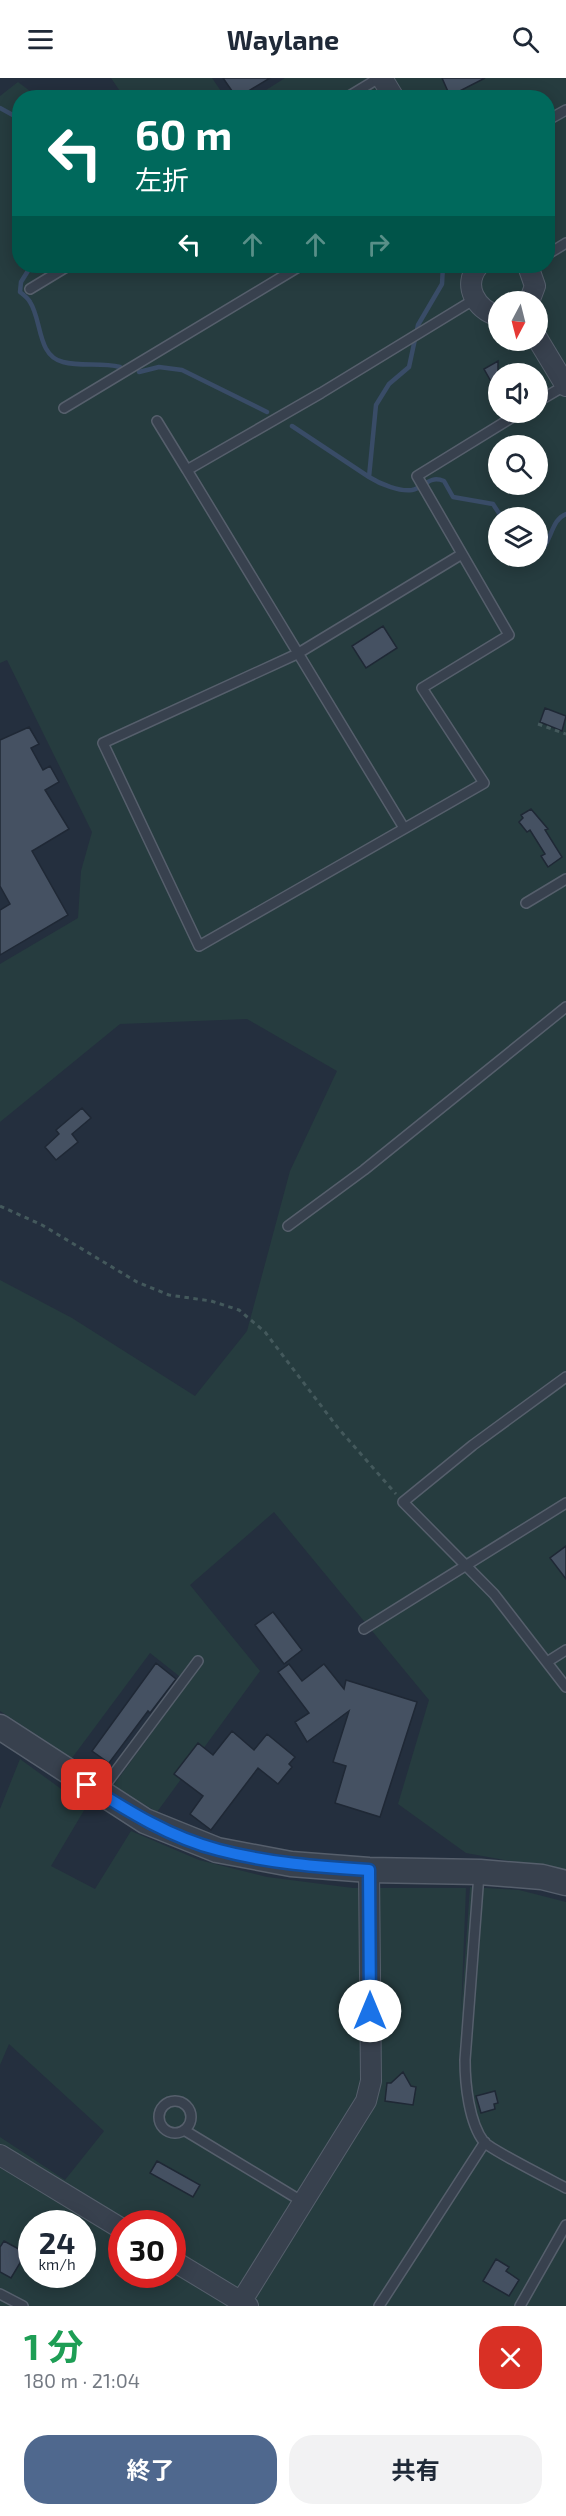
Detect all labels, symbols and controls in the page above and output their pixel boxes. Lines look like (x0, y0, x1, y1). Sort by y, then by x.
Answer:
icon: menu (24, 23, 57, 56)
text: Waylane (227, 23, 339, 55)
icon: search (509, 23, 542, 56)
text: 60 m (135, 108, 232, 158)
icon: left (36, 114, 114, 192)
text: 左折 (135, 163, 189, 195)
icon: left (173, 228, 206, 261)
icon: ahead (236, 228, 269, 261)
icon: ahead (299, 228, 332, 261)
icon: right (362, 228, 395, 261)
north arrow (488, 291, 548, 351)
map controls (488, 291, 548, 567)
button: sound (488, 363, 548, 423)
button: search (488, 435, 548, 495)
button: layers (488, 507, 548, 567)
pin (61, 1759, 112, 1810)
icon: arrive (70, 1768, 103, 1801)
position arrow (338, 1979, 402, 2043)
speed limit sign: 30 (108, 2210, 186, 2288)
text: 24 (39, 2224, 75, 2260)
text: km/h (38, 2255, 76, 2273)
text: 1 分 (24, 2324, 83, 2367)
button: close (479, 2326, 542, 2389)
text: 180 m · 21:04 (24, 2368, 140, 2392)
button: 終了 (24, 2435, 277, 2504)
button: 共有 (289, 2435, 542, 2504)

